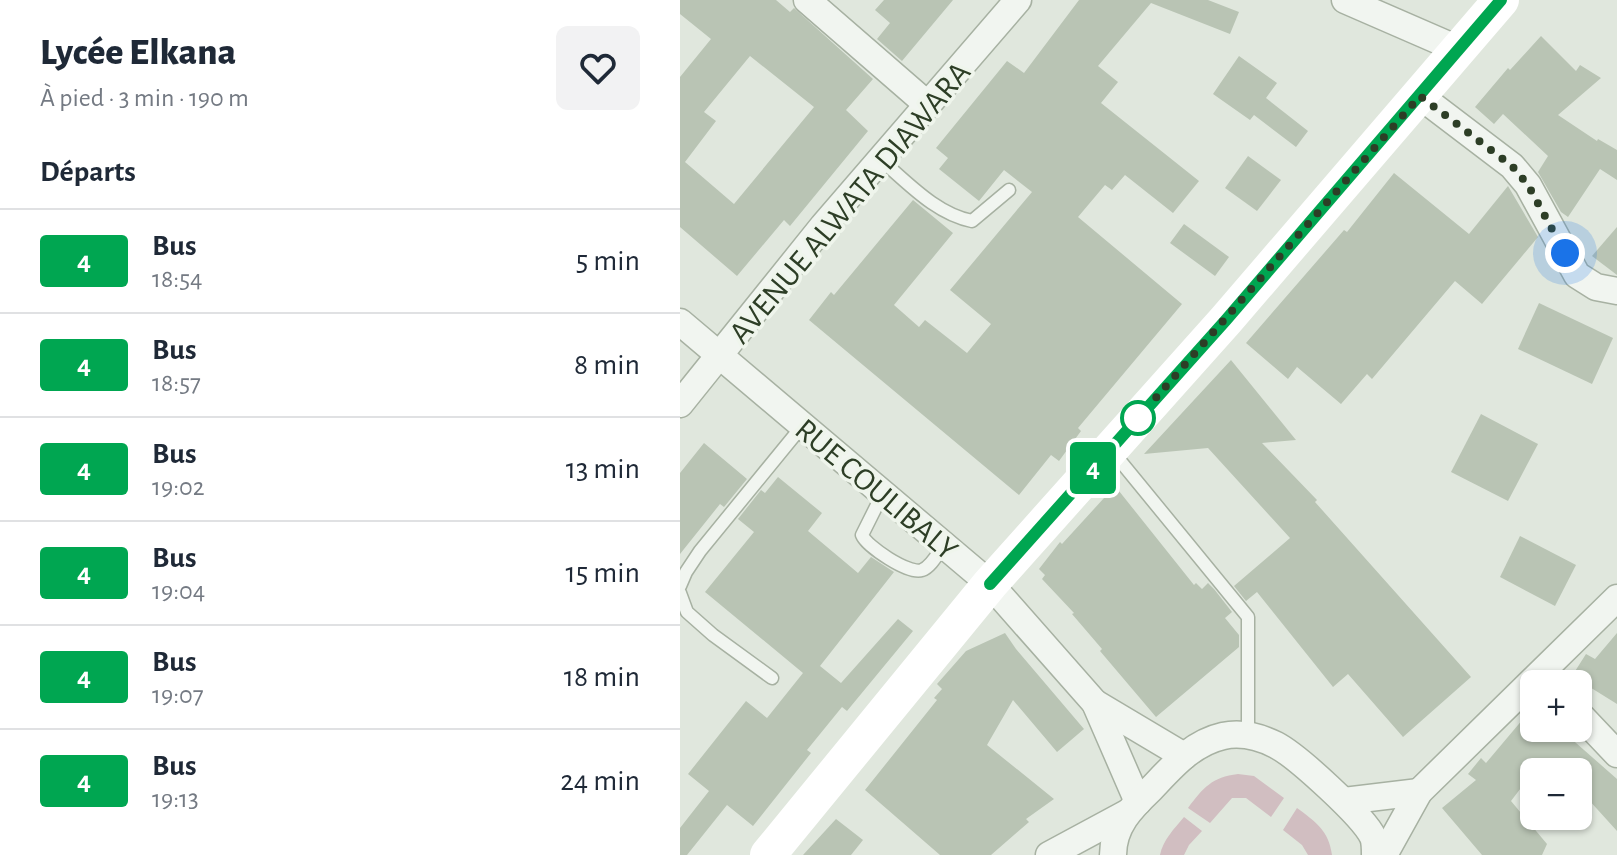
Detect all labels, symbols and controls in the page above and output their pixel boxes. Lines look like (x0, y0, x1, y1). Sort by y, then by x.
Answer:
button: heart (556, 26, 640, 110)
text: Lycée Elkana (40, 34, 236, 72)
street label: AVENUE ALWATA DIAWARA (723, 56, 976, 349)
text: À pied · 3 min · 190 m (40, 85, 249, 111)
text: Départs (40, 157, 136, 187)
text: Bus (152, 231, 197, 261)
your location (1545, 233, 1585, 273)
text: 5 min (576, 246, 640, 276)
text: 4 (77, 247, 91, 275)
text: 18:54 (152, 266, 203, 292)
text: Bus (152, 335, 197, 365)
text: 8 min (574, 350, 640, 380)
text: 4 (77, 351, 91, 379)
text: 18:57 (152, 370, 201, 396)
unlabelled marker (1121, 401, 1155, 435)
street label: RUE COULIBALY (789, 413, 964, 567)
text: Bus (152, 439, 197, 469)
line badge: 4 (1067, 442, 1119, 494)
text: 13 min (566, 454, 640, 484)
text: 4 (1086, 454, 1100, 482)
text: 4 (77, 455, 91, 483)
text: 19:02 (152, 474, 205, 500)
text: Bus (152, 543, 197, 573)
text: 15 min (565, 558, 640, 588)
text: 4 (77, 559, 91, 587)
text: 19:04 (152, 578, 205, 604)
text: Bus (152, 647, 197, 677)
text: 18 min (564, 662, 640, 692)
text: 4 (77, 663, 91, 691)
map controls (1520, 670, 1592, 830)
button: + (1520, 670, 1592, 742)
text: 19:07 (152, 682, 204, 708)
text: Bus (152, 751, 197, 781)
button: − (1520, 758, 1592, 830)
text: 24 min (560, 766, 640, 796)
text: 4 (77, 767, 91, 795)
text: 19:13 (152, 786, 199, 812)

